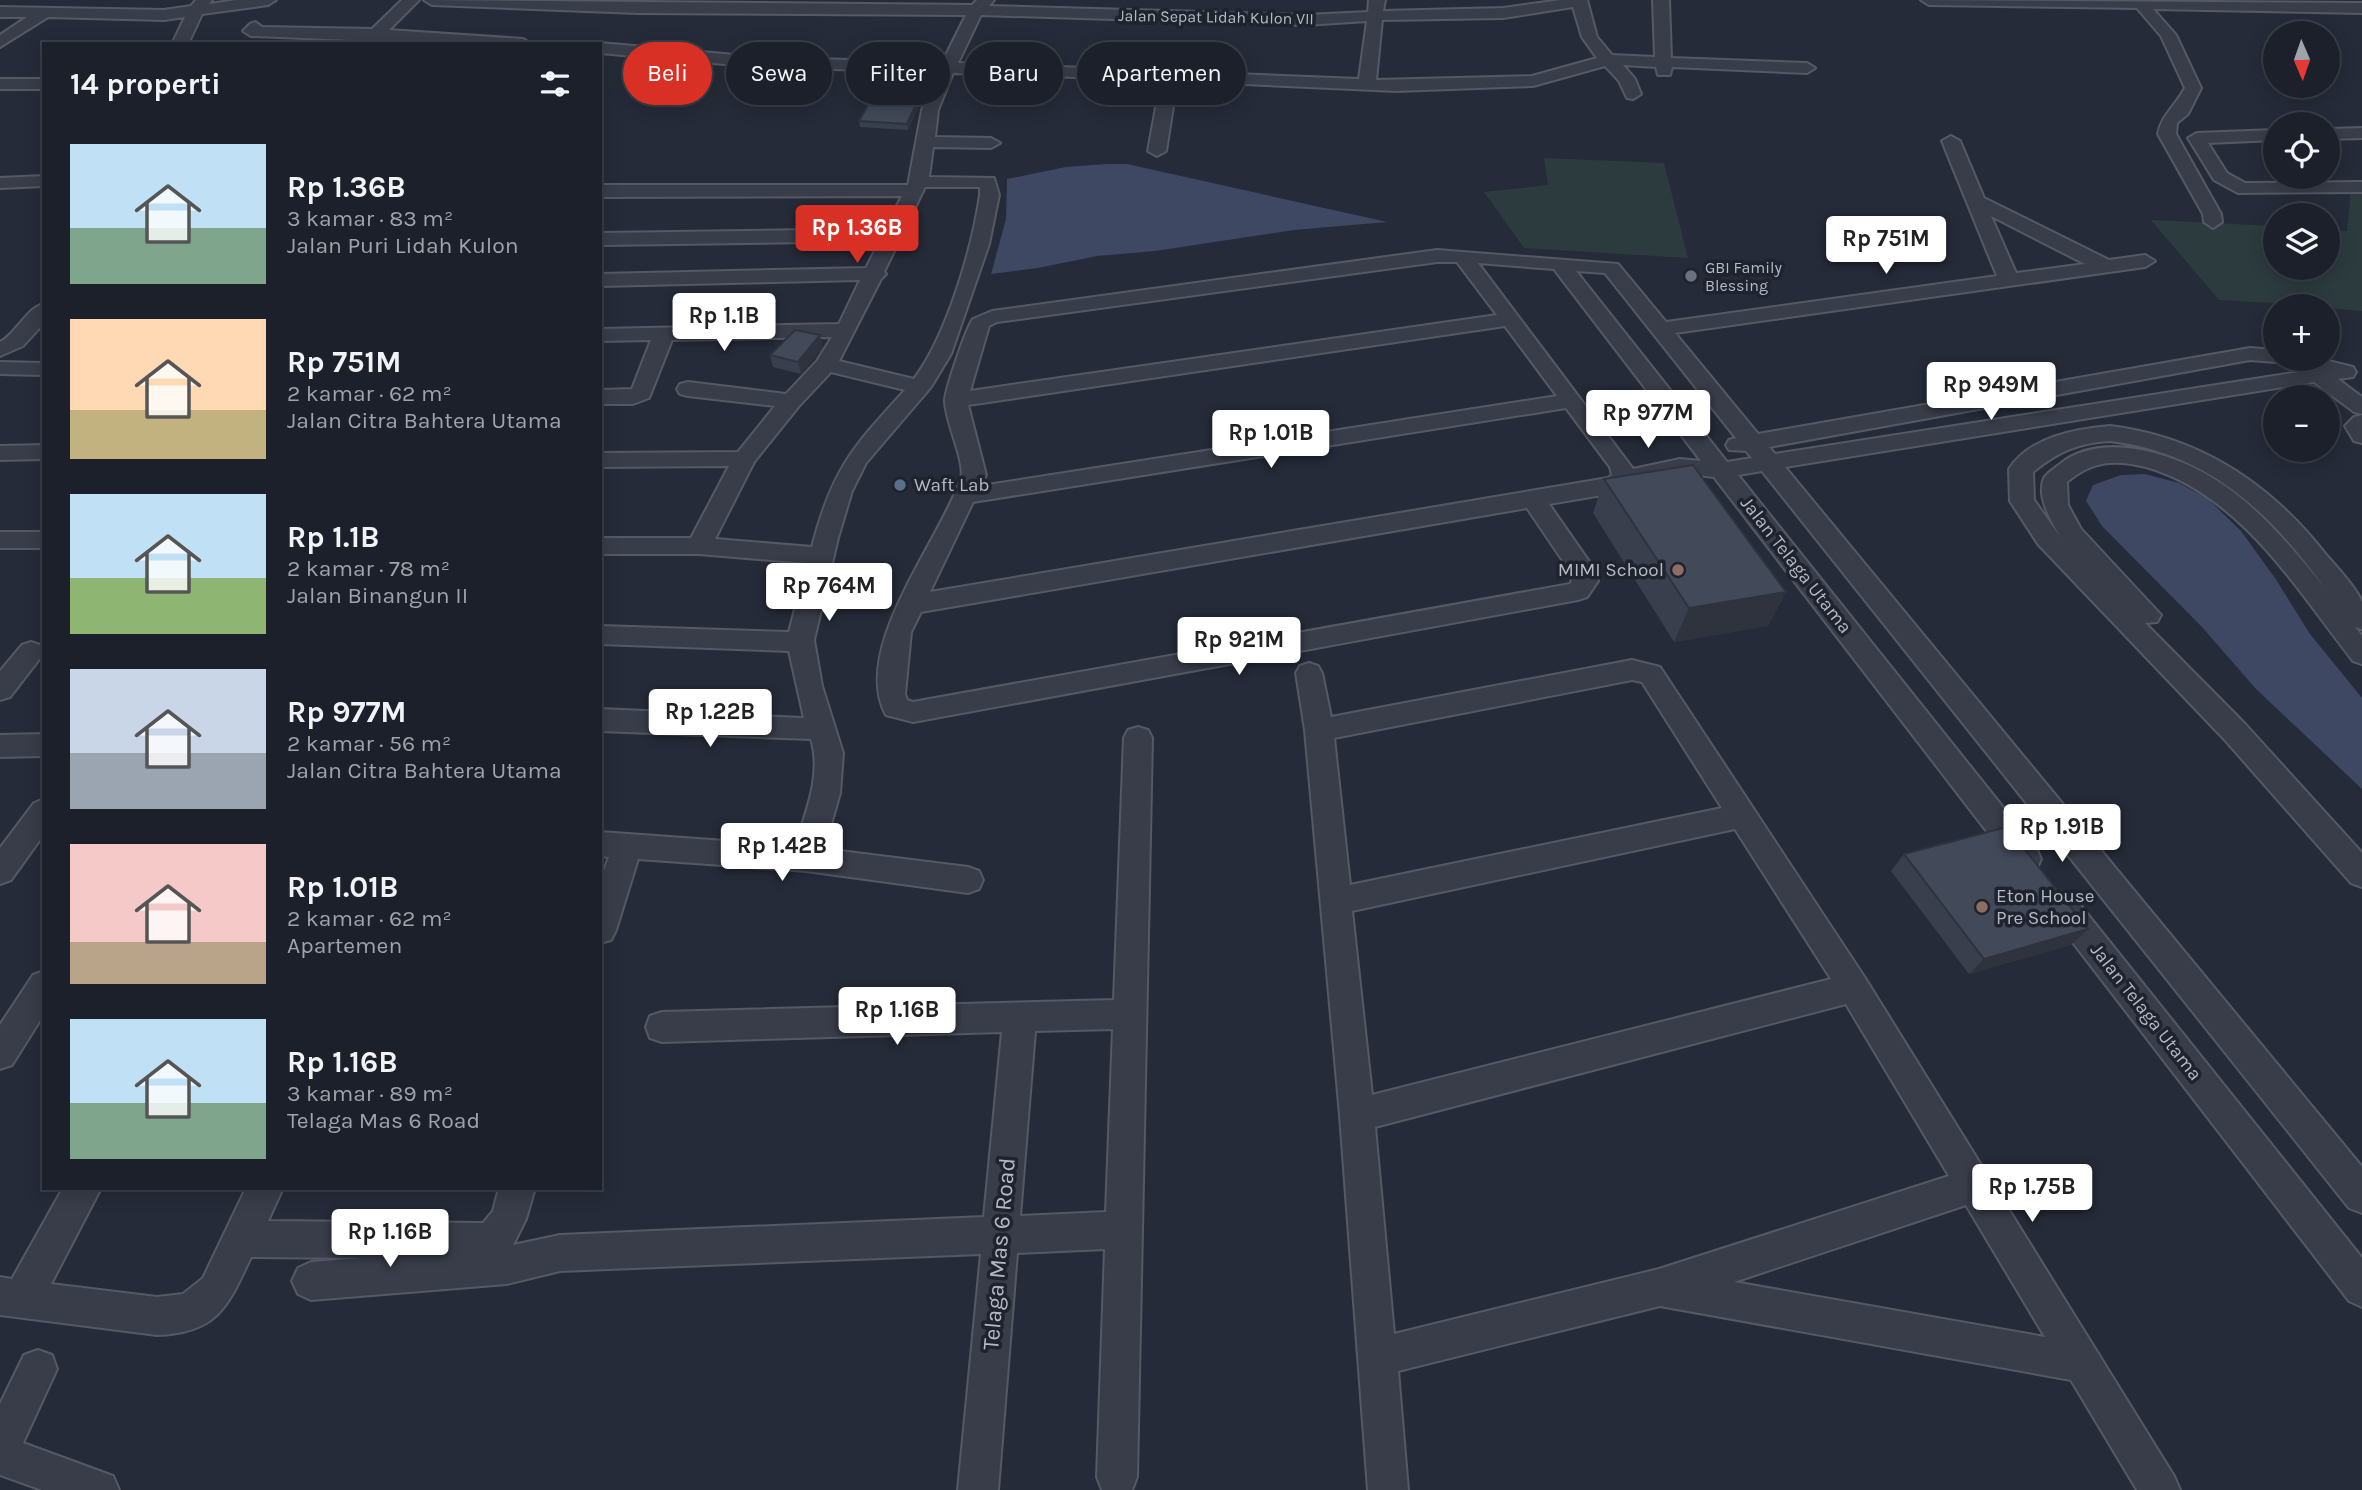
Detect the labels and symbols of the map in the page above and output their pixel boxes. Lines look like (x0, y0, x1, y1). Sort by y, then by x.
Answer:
street label: Jalan Sepat Lidah Kulon VII (1118, 6, 1314, 28)
north arrow (2263, 21, 2340, 98)
pin: Rp 1.36B (785, 205, 929, 265)
pin: Rp 751M (1821, 216, 1951, 276)
place label: GBI Family Blessing (1705, 258, 1783, 295)
marker: GBI Family Blessing (1683, 268, 1699, 284)
pin: Rp 1.1B (659, 294, 789, 353)
pin: Rp 949M (1926, 362, 2056, 422)
pin: Rp 977M (1583, 391, 1713, 450)
pin: Rp 1.01B (1199, 410, 1343, 470)
place label: Waft Lab (914, 474, 990, 496)
marker: Waft Lab (892, 477, 908, 493)
street label: Jalan Telaga Utama (1736, 492, 1856, 638)
place label: MIMI School (1558, 559, 1664, 581)
marker: MIMI School (1670, 562, 1686, 578)
pin: Rp 764M (764, 564, 894, 623)
pin: Rp 921M (1174, 618, 1304, 677)
pin: Rp 1.22B (638, 690, 782, 749)
pin: Rp 1.91B (1990, 804, 2134, 864)
pin: Rp 1.42B (710, 824, 854, 883)
place label: Eton House Pre School (1996, 885, 2095, 929)
marker: Eton House Pre School (1974, 899, 1990, 915)
street label: Jalan Telaga Utama (2086, 939, 2206, 1085)
pin: Rp 1.16B (825, 988, 969, 1047)
street label: Telaga Mas 6 Road (977, 1157, 1021, 1351)
pin: Rp 1.75B (1960, 1164, 2104, 1224)
pin: Rp 1.16B (318, 1210, 462, 1269)

